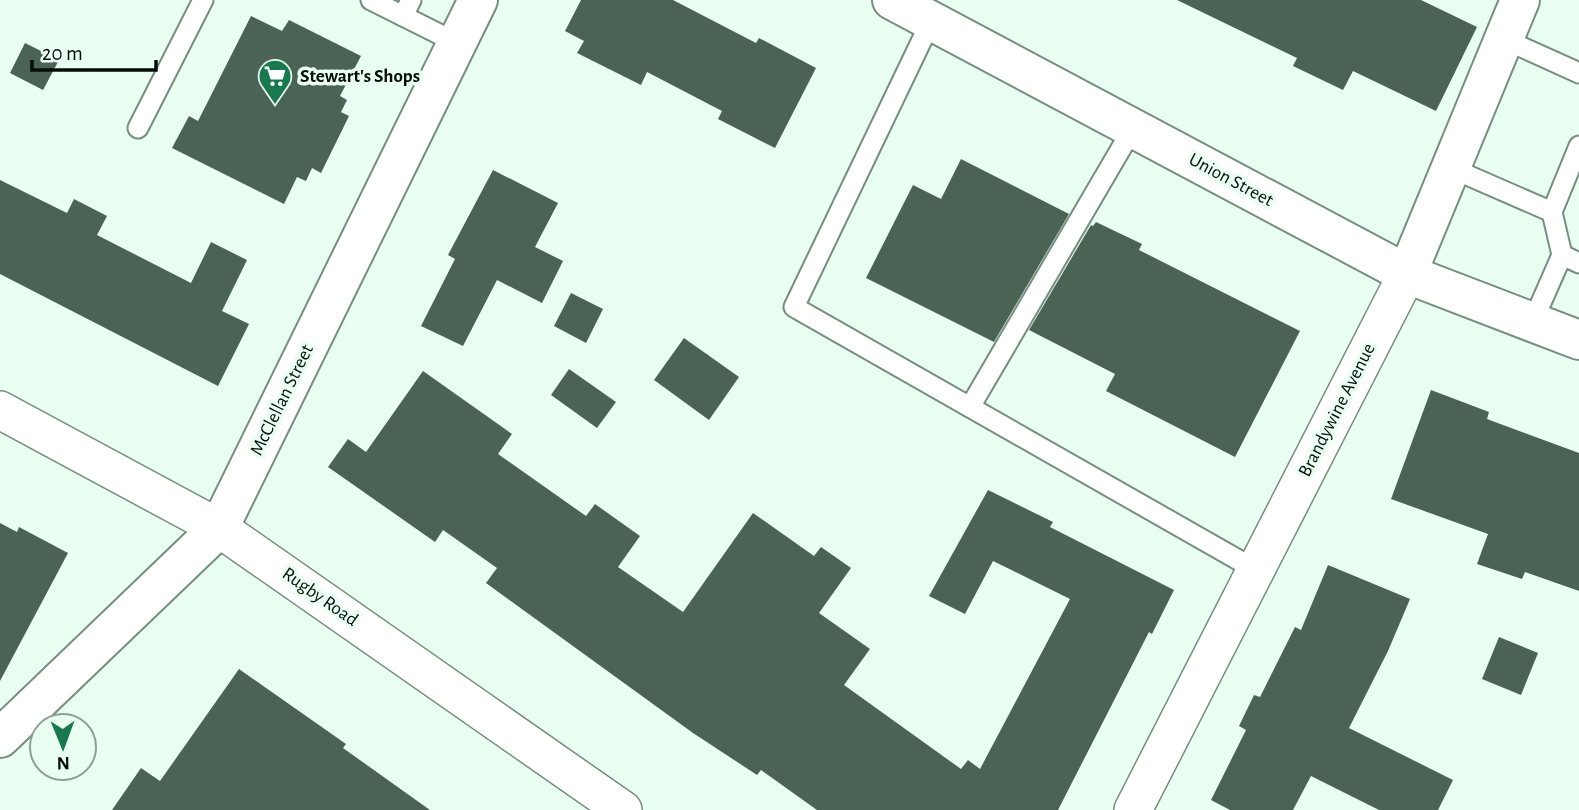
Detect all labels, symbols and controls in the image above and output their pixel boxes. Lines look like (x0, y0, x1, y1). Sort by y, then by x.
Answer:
scale bar (32, 28, 156, 72)
text: 20 m (42, 43, 83, 64)
supermarket icon: Stewart's Shops (256, 57, 294, 106)
place label: Stewart's Shops (300, 67, 420, 86)
street label: Union Street (1186, 150, 1276, 210)
street label: Brandywine Avenue (1295, 340, 1379, 480)
street label: McClellan Street (247, 342, 317, 458)
street label: Rugby Road (279, 564, 361, 630)
north arrow (28, 712, 98, 782)
text: N (56, 753, 70, 772)

